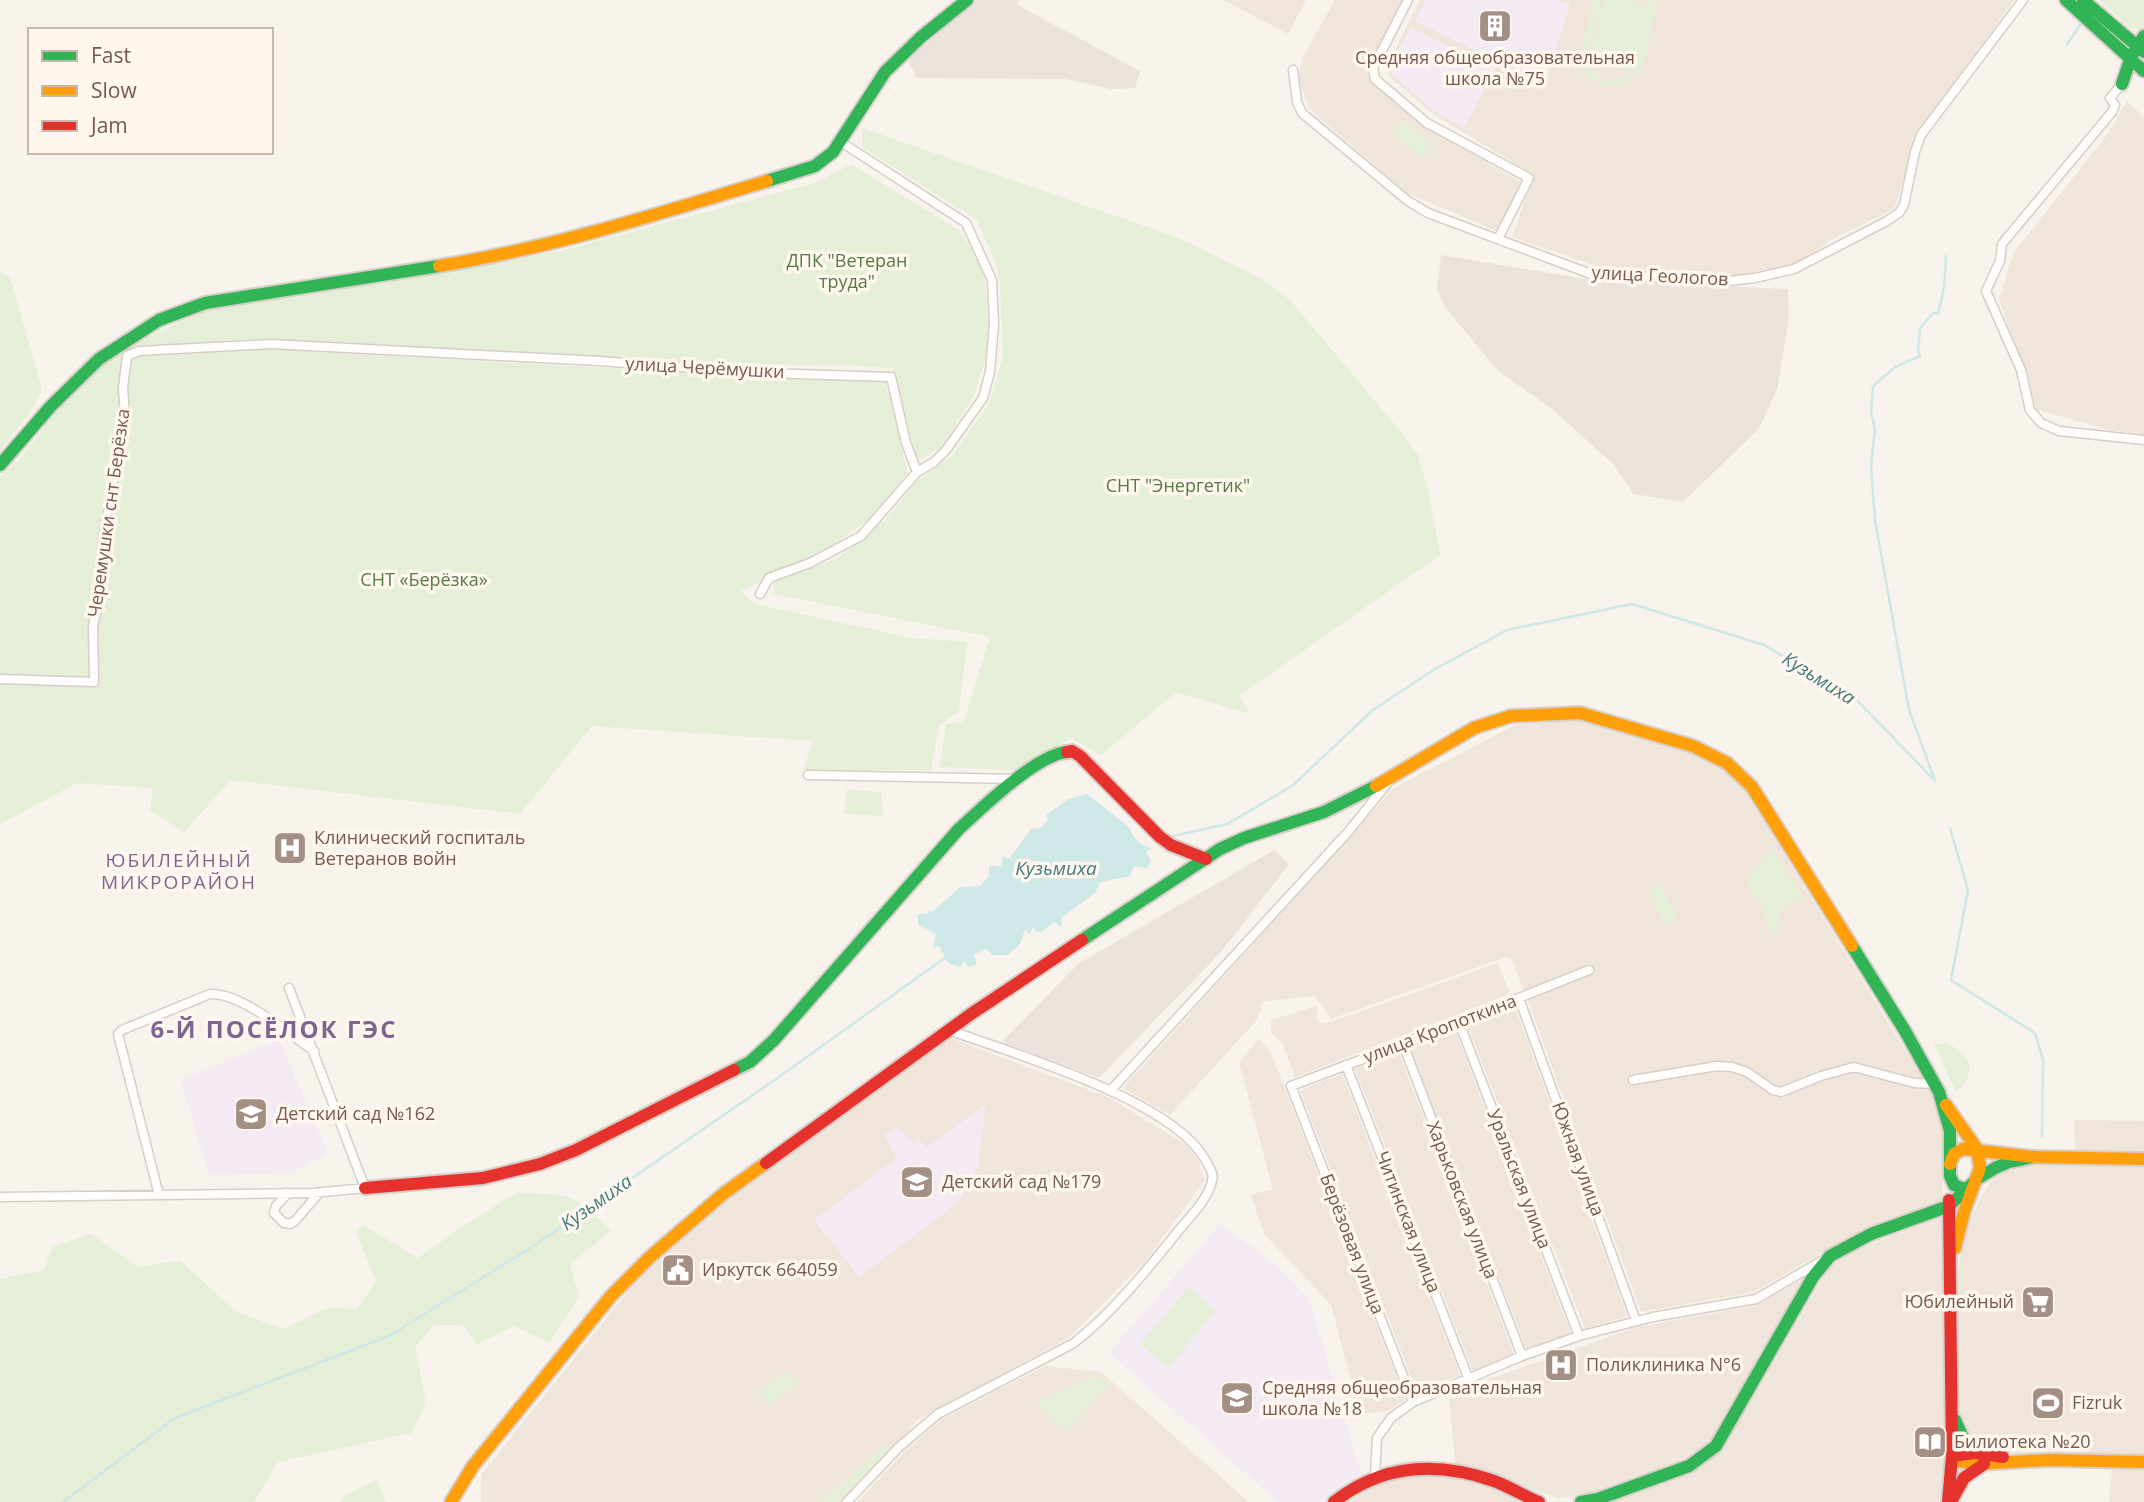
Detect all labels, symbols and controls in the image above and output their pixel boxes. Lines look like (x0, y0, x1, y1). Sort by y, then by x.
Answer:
building icon: Средняя общеобразовательная школа №75 (1476, 7, 1514, 45)
legend (28, 28, 273, 154)
text: Fast (91, 41, 131, 69)
place label: Средняя общеобразовательная школа №75 (1355, 45, 1635, 90)
text: Slow (91, 76, 137, 104)
text: Jam (89, 111, 128, 139)
park label: ДПК "Ветеран труда" (787, 248, 907, 293)
street label: улица Геологов (1591, 259, 1729, 291)
street label: улица Черёмушки (625, 351, 785, 383)
street label: Черемушки снт Берёзка (81, 407, 135, 619)
park label: СНТ "Энергетик" (1106, 473, 1250, 497)
park label: СНТ «Берёзка» (360, 567, 488, 591)
water label: Кузьмиха (1778, 645, 1861, 711)
place label: Клинический госпиталь Ветеранов войн (314, 825, 525, 870)
hospital icon: Клинический госпиталь Ветеранов войн (271, 829, 309, 867)
district label: ЮБИЛЕЙНЫЙ МИКРОРАЙОН (101, 847, 257, 895)
water label: Кузьмиха (1015, 855, 1097, 881)
street label: улица Кропоткина (1360, 988, 1520, 1068)
district label: 6-Й ПОСЁЛОК ГЭС (150, 1012, 398, 1045)
school or university icon: Детский сад №162 (232, 1095, 270, 1133)
street label: Южная улица (1547, 1098, 1611, 1219)
place label: Детский сад №162 (276, 1101, 435, 1125)
street label: Уральская улица (1482, 1105, 1558, 1252)
street label: Харьковская улица (1422, 1117, 1504, 1282)
street label: Читинская улица (1371, 1147, 1447, 1296)
school or university icon: Детский сад №179 (898, 1163, 936, 1201)
water label: Кузьмиха (555, 1168, 637, 1236)
place label: Детский сад №179 (942, 1169, 1101, 1193)
street label: Берёзовая улица (1315, 1170, 1391, 1317)
public building icon: Иркутск 664059 (659, 1251, 697, 1289)
place label: Иркутск 664059 (702, 1257, 838, 1281)
supermarket icon: Юбилейный (2019, 1283, 2057, 1321)
place label: Юбилейный (1904, 1289, 2014, 1313)
hospital icon: Поликлиника N°6 (1542, 1346, 1580, 1384)
place label: Поликлиника N°6 (1586, 1352, 1741, 1376)
place label: Средняя общеобразовательная школа №18 (1262, 1375, 1542, 1420)
school or university icon: Средняя общеобразовательная школа №18 (1218, 1379, 1256, 1417)
sports icon: Fizruk (2029, 1384, 2067, 1422)
place label: Fizruk (2072, 1390, 2123, 1414)
library icon: Билиотека №20 (1911, 1423, 1949, 1461)
place label: Билиотека №20 (1954, 1429, 2091, 1453)

